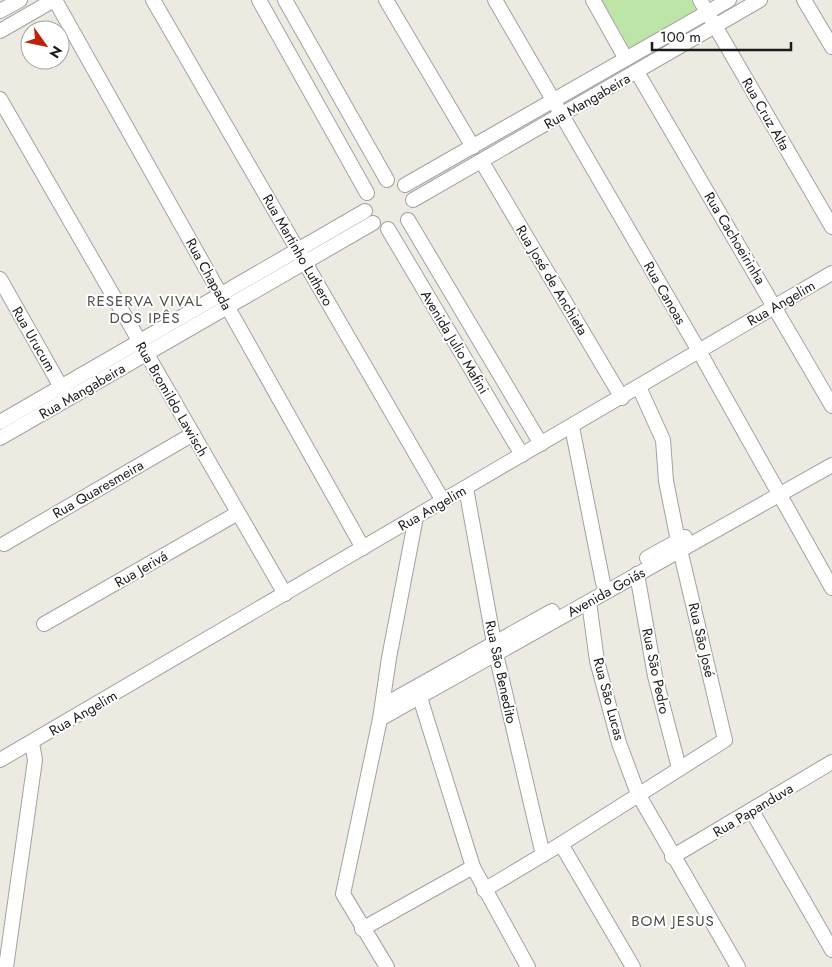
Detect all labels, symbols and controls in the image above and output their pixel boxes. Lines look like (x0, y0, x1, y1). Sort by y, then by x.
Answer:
north arrow (20, 20, 70, 70)
scale bar (652, 20, 791, 52)
text: 100 m (660, 26, 701, 48)
text: N (44, 42, 67, 62)
street label: Rua Mangabeira (540, 68, 634, 134)
street label: Rua Cruz Alta (737, 74, 795, 154)
street label: Rua Cachoeirinha (699, 188, 771, 288)
street label: Rua Martinho Luthero (258, 190, 338, 310)
street label: Rua José de Anchieta (511, 221, 593, 339)
street label: Rua Chapada (181, 235, 237, 313)
street label: Rua Canoas (639, 258, 691, 329)
street label: Rua Angelim (743, 275, 819, 331)
street label: Avenida Julio Mafini (416, 286, 494, 398)
district label: RESERVA VIVAL DOS IPÊS (87, 290, 203, 329)
street label: Rua Urucum (7, 303, 61, 375)
street label: Rua Bromildo Lawisch (131, 338, 213, 460)
street label: Rua Mangabeira (35, 358, 129, 424)
street label: Rua Quaresmeira (49, 455, 147, 523)
street label: Rua Angelim (394, 480, 470, 536)
street label: Rua Jerivá (111, 546, 171, 592)
street label: Avenida Goiás (563, 562, 649, 622)
street label: Rua São José (684, 601, 720, 679)
street label: Rua São Benedito (480, 619, 522, 726)
street label: Rua São Pedro (637, 626, 675, 716)
street label: Rua São Lucas (588, 655, 630, 743)
street label: Rua Angelim (45, 685, 121, 741)
street label: Rua Papanduva (709, 778, 797, 842)
district label: BOM JESUS (631, 910, 715, 932)

